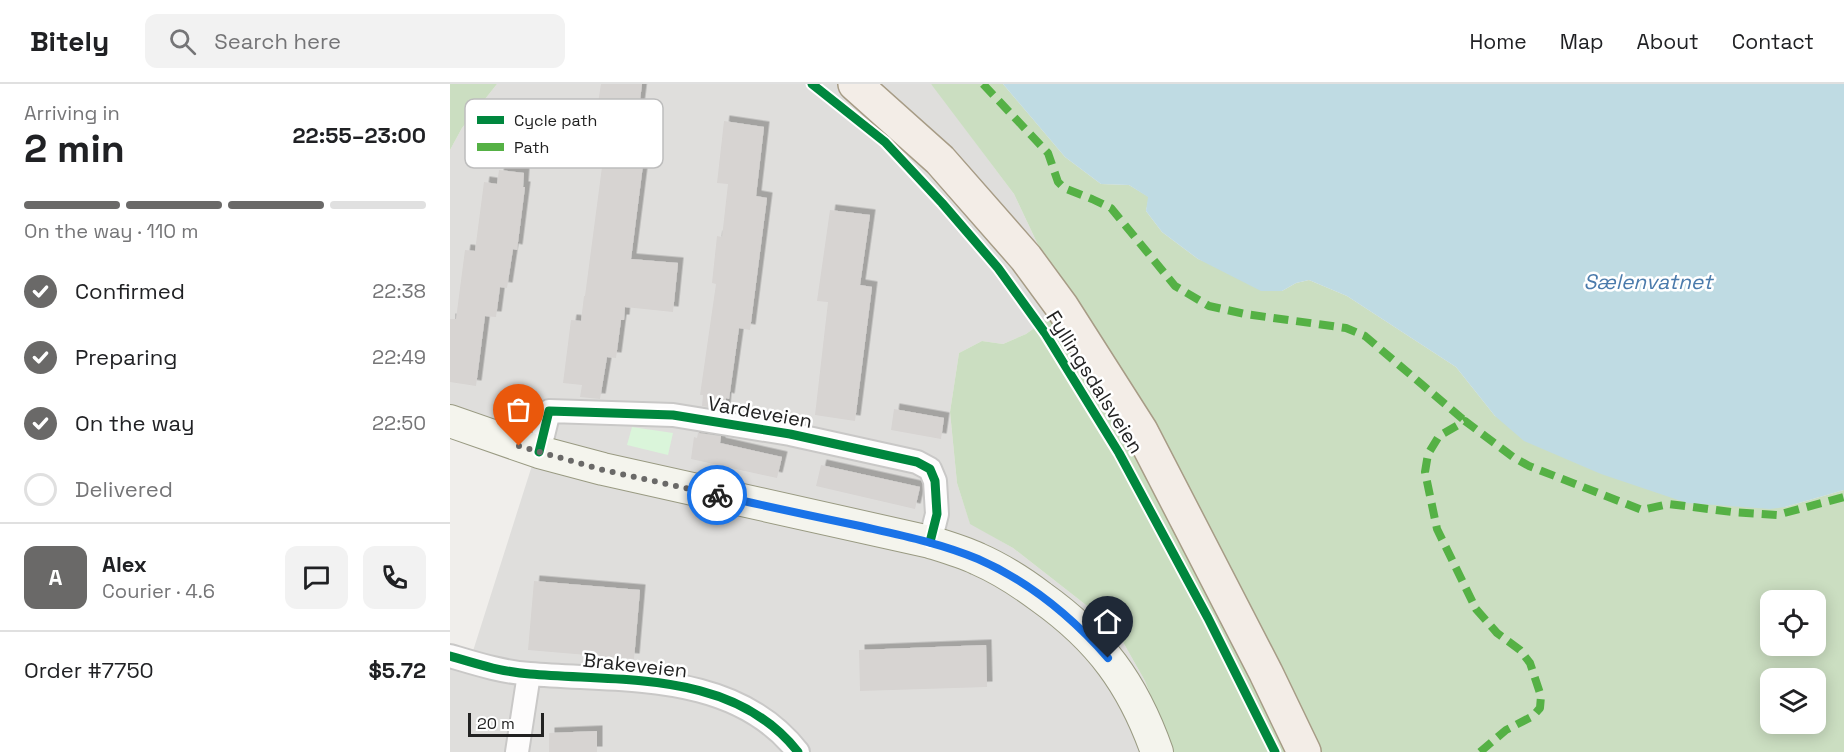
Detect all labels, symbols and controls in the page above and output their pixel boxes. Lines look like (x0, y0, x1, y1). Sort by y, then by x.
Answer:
search box (145, 14, 565, 68)
text: Bitely (30, 23, 109, 59)
icon: search (166, 25, 199, 58)
text: Search here (214, 27, 341, 55)
text: Home (1469, 28, 1527, 55)
text: Map (1560, 28, 1604, 55)
text: About (1637, 28, 1699, 55)
text: Contact (1732, 28, 1814, 55)
legend (465, 99, 663, 168)
text: Arriving in (24, 100, 120, 126)
text: Cycle path (514, 110, 597, 131)
text: 22:55–23:00 (293, 121, 426, 149)
text: 2 min (24, 124, 125, 173)
text: Path (514, 137, 549, 158)
text: On the way · 110 m (24, 218, 198, 244)
water label: Sælenvatnet (1583, 268, 1715, 295)
icon: check (24, 275, 57, 308)
text: Confirmed (75, 277, 185, 305)
text: 22:38 (372, 278, 426, 304)
street label: Fyllingsdalsveien (1041, 306, 1149, 458)
icon: check (24, 341, 57, 374)
text: Preparing (75, 343, 177, 371)
text: 22:49 (372, 344, 426, 370)
pin (493, 384, 544, 446)
street label: Vardeveien (706, 390, 814, 434)
icon: bag (502, 393, 535, 426)
icon: check (24, 407, 57, 440)
text: On the way (75, 409, 194, 437)
text: 22:50 (372, 410, 426, 436)
courier (687, 465, 747, 525)
text: Delivered (75, 475, 173, 503)
icon: bike (701, 479, 734, 512)
button: chat (285, 546, 348, 609)
button: phone (363, 546, 426, 609)
text: Alex (102, 550, 147, 578)
text: A (49, 563, 62, 591)
text: Courier · 4.6 (102, 578, 215, 604)
map controls (1760, 590, 1826, 734)
button: locate (1760, 590, 1826, 656)
pin (1082, 596, 1133, 658)
icon: home (1091, 605, 1124, 638)
street label: Brakeveien (582, 647, 688, 683)
text: Order #7750 (24, 656, 154, 684)
text: $5.72 (368, 656, 426, 684)
button: layers (1760, 668, 1826, 734)
scale bar (468, 710, 544, 738)
text: 20 m (477, 713, 515, 734)

